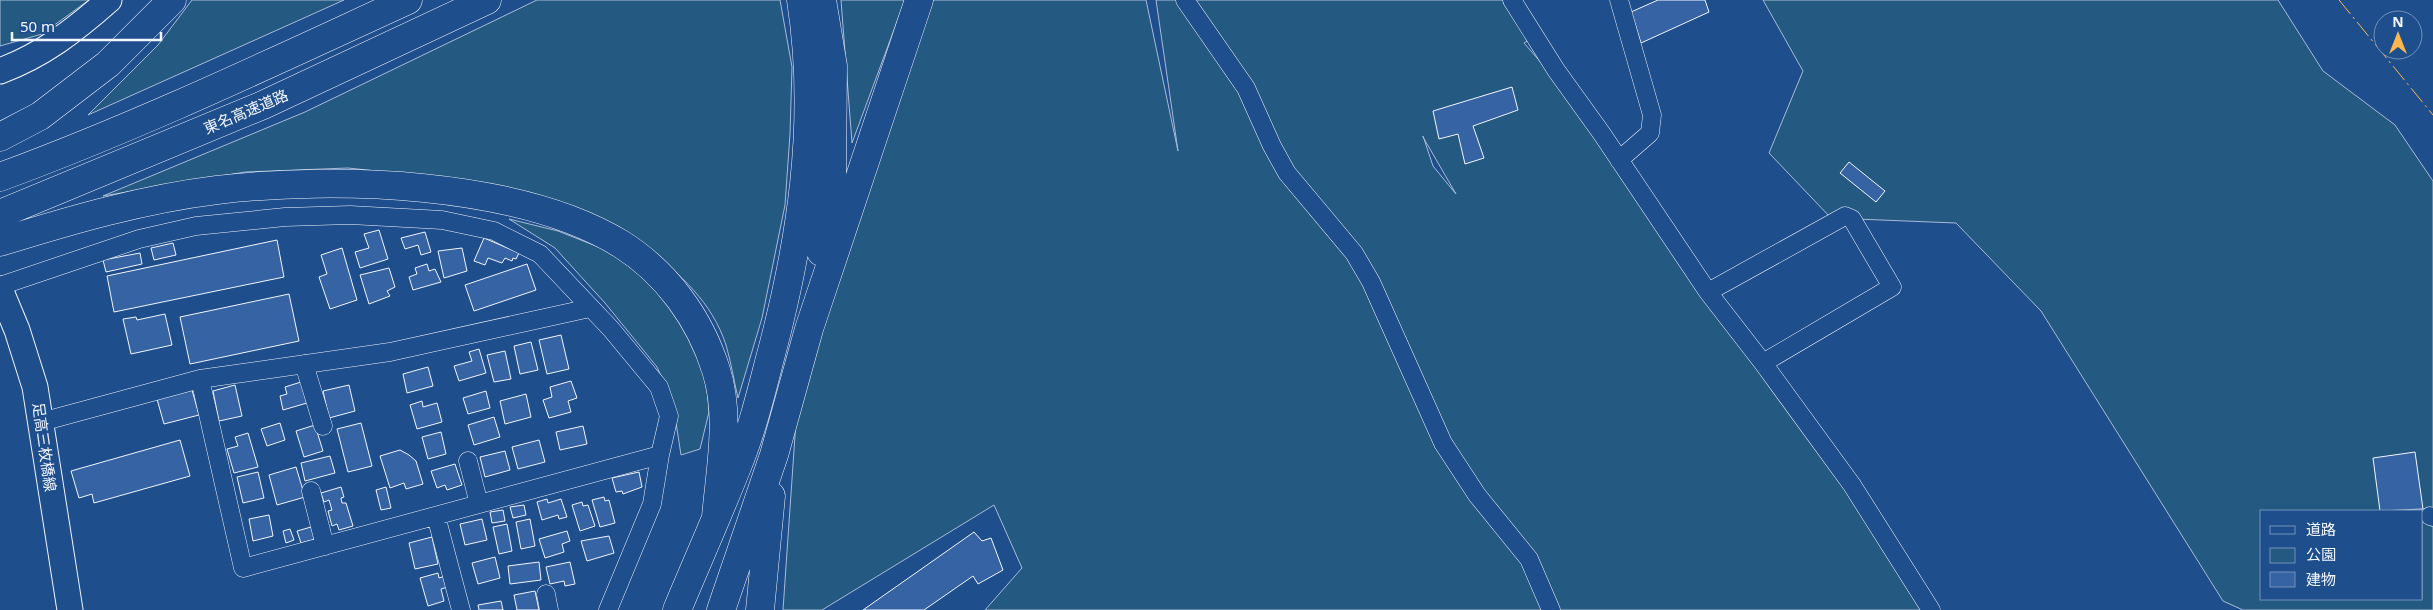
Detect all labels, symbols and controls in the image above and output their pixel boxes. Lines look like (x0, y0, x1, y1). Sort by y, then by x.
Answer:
scale bar (12, 10, 161, 42)
north arrow (2373, 10, 2423, 60)
text: N (2392, 12, 2404, 31)
text: 50 m (20, 16, 55, 36)
street label: 東名高速道路 (200, 84, 291, 138)
street label: 足高三枚橋線 (29, 401, 61, 493)
legend (2260, 510, 2423, 600)
text: 道路 (2306, 519, 2336, 539)
text: 公園 (2306, 544, 2336, 564)
text: 建物 (2306, 569, 2336, 589)

